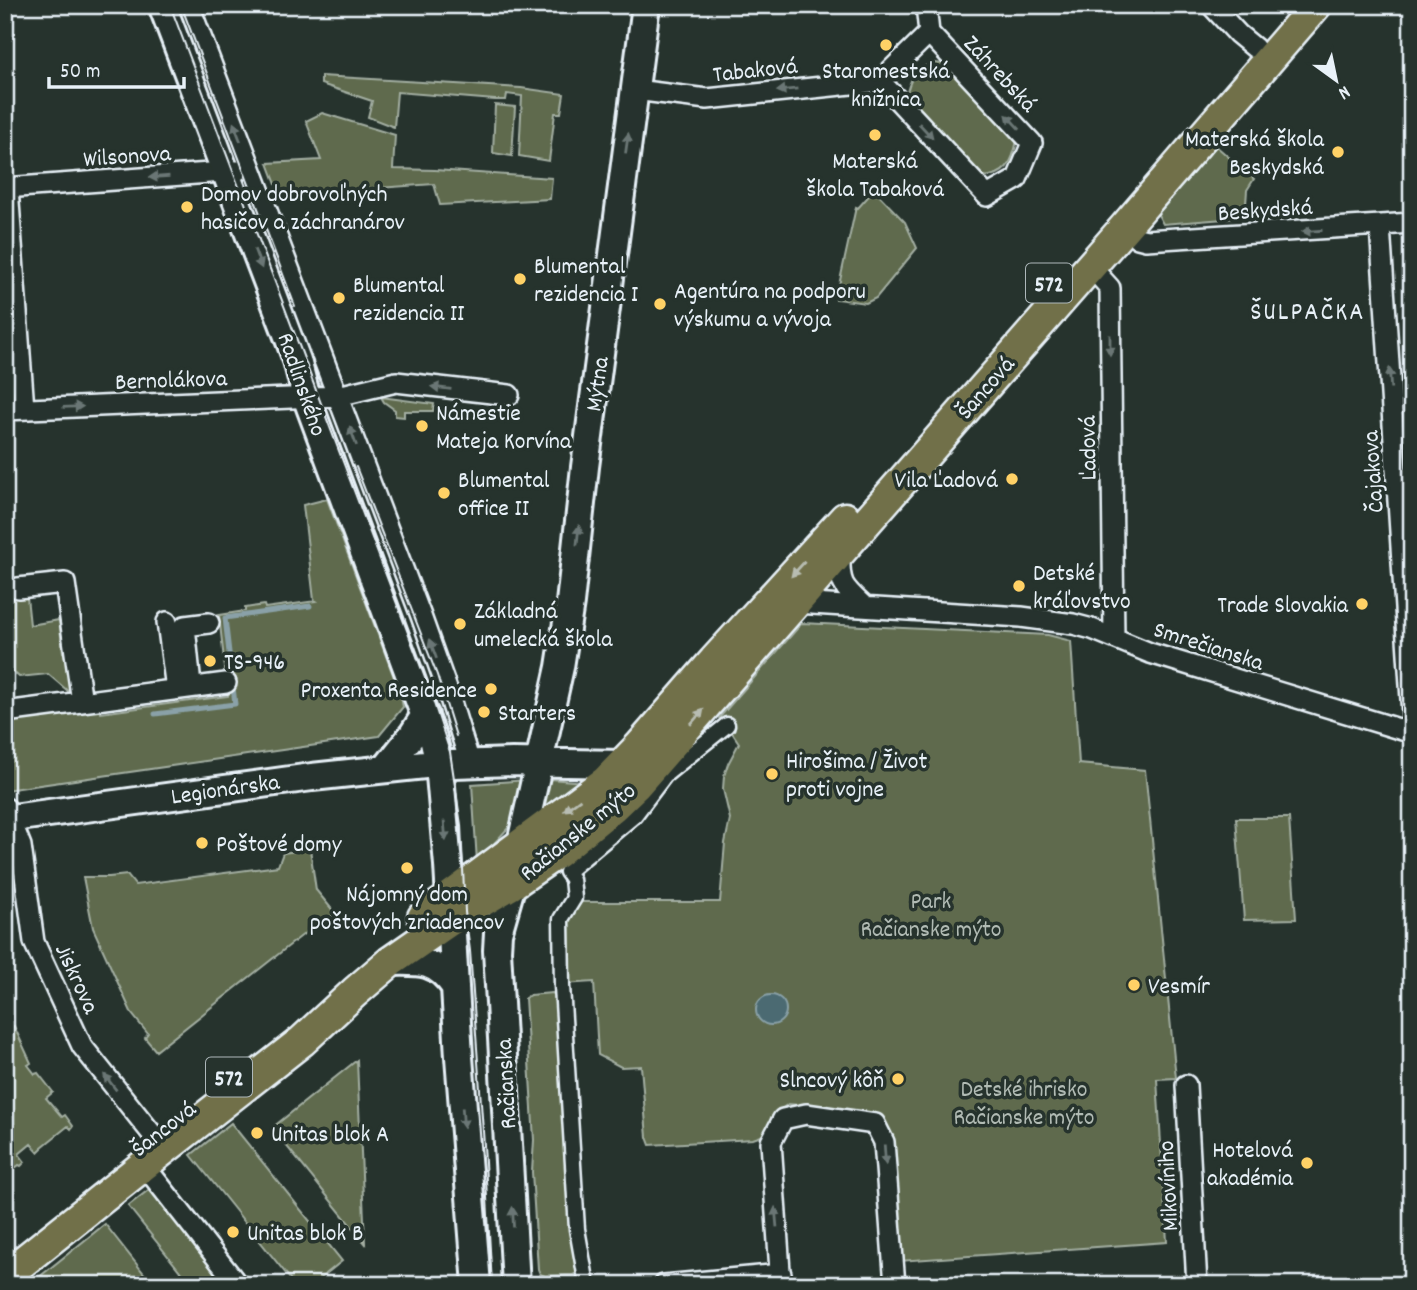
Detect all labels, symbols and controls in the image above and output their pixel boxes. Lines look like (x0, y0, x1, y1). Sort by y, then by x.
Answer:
street label: Záhrebská (954, 29, 1044, 122)
marker: Staromestská knižnica (878, 37, 894, 53)
scale bar (49, 46, 184, 90)
north arrow (1302, 46, 1372, 116)
street label: Tabaková (711, 51, 799, 93)
place label: Staromestská knižnica (822, 56, 950, 118)
text: 50 m (60, 58, 100, 88)
text: N (1332, 77, 1355, 105)
one-way arrow (776, 85, 798, 96)
one-way arrow (1006, 114, 1022, 131)
one-way arrow (232, 121, 243, 142)
one-way arrow (918, 122, 934, 139)
place label: Materská škola Beskydská (1185, 124, 1325, 186)
marker: Materská škola Tabaková (867, 127, 883, 143)
one-way arrow (622, 131, 633, 153)
street label: Wilsonova (82, 138, 173, 178)
marker: Materská škola Beskydská (1330, 144, 1346, 160)
place label: Materská škola Tabaková (806, 146, 944, 208)
one-way arrow (148, 172, 170, 183)
place label: Domov dobrovoľných hasičov a záchranárov (201, 179, 405, 241)
street label: Beskydská (1217, 192, 1314, 232)
marker: Domov dobrovoľných hasičov a záchranárov (179, 199, 195, 215)
one-way arrow (1301, 225, 1323, 236)
one-way arrow (253, 249, 264, 270)
place label: Blumental rezidencia I (534, 251, 639, 313)
road number: 572 (1026, 264, 1072, 302)
place label: Blumental rezidencia II (353, 270, 465, 332)
marker: Blumental rezidencia I (512, 271, 528, 287)
place label: Agentúra na podporu výskumu a vývoja (674, 276, 866, 338)
marker: Blumental rezidencia II (331, 290, 347, 306)
district label: ŠULPAČKA (1251, 295, 1365, 332)
marker: Agentúra na podporu výskumu a vývoja (652, 296, 668, 312)
street label: Radlinského (267, 329, 334, 441)
one-way arrow (1104, 334, 1116, 356)
street label: Šancová (950, 350, 1025, 428)
street label: Mýtna (578, 354, 620, 414)
street label: Bernolákova (114, 363, 228, 401)
one-way arrow (1384, 366, 1395, 388)
one-way arrow (430, 382, 452, 393)
place label: Námestie Mateja Korvína (436, 398, 572, 460)
one-way arrow (63, 402, 85, 413)
street label: Ľadová (1072, 415, 1108, 481)
marker: Námestie Mateja Korvína (414, 418, 430, 434)
one-way arrow (347, 425, 358, 446)
street label: Čajakova (1355, 429, 1395, 514)
place label: Blumental office II (458, 465, 550, 527)
place label: Vila Ľadová (895, 465, 998, 499)
marker: Vila Ľadová (1004, 471, 1020, 487)
marker: Blumental office II (436, 485, 452, 501)
one-way arrow (572, 524, 583, 546)
place label: Detské kráľovstvo (1033, 558, 1131, 620)
one-way arrow (790, 560, 806, 578)
marker: Detské kráľovstvo (1011, 578, 1027, 594)
place label: Trade Slovakia (1217, 590, 1349, 624)
place label: Základná umelecká škola (474, 596, 613, 658)
marker: Trade Slovakia (1354, 596, 1370, 612)
street label: Smrečianska (1149, 614, 1268, 682)
marker: Základná umelecká škola (452, 616, 468, 632)
one-way arrow (427, 638, 438, 659)
place label: TS-946 (224, 647, 285, 681)
marker: TS-946 (202, 653, 218, 669)
place label: Proxenta Residence (301, 675, 477, 709)
marker: Proxenta Residence (483, 681, 499, 697)
place label: Starters (498, 698, 576, 732)
marker: Starters (476, 704, 492, 720)
one-way arrow (689, 708, 705, 726)
place label: Hirošima / Život proti vojne (786, 746, 927, 808)
street label: Legionárska (169, 766, 283, 815)
marker: Hirošima / Život proti vojne (764, 766, 780, 782)
street label: Račianske mýto (513, 776, 644, 891)
one-way arrow (563, 798, 581, 812)
one-way arrow (440, 820, 451, 842)
place label: Poštové domy (216, 829, 343, 863)
marker: Poštové domy (194, 835, 210, 851)
marker: Nájomný dom poštových zriadencov (399, 860, 415, 876)
place label: Nájomný dom poštových zriadencov (310, 879, 504, 941)
park label: Park Račianske mýto (860, 886, 1002, 948)
street label: Jiskrova (44, 939, 107, 1021)
place label: Vesmír (1148, 971, 1210, 1005)
marker: Vesmír (1126, 977, 1142, 993)
street label: Račianska (489, 1037, 527, 1130)
road number: 572 (206, 1058, 252, 1096)
place label: Slncový kôň (779, 1065, 884, 1099)
marker: Slncový kôň (890, 1071, 906, 1087)
one-way arrow (103, 1073, 118, 1091)
park label: Detské ihrisko Račianske mýto (953, 1074, 1095, 1136)
street label: Šancová (125, 1094, 205, 1167)
one-way arrow (458, 1107, 469, 1129)
place label: Unitas blok A (271, 1119, 389, 1153)
marker: Unitas blok A (249, 1125, 265, 1141)
place label: Hotelová akadémia (1207, 1135, 1294, 1197)
street label: Mikovíniho (1151, 1140, 1189, 1232)
one-way arrow (880, 1144, 891, 1166)
marker: Hotelová akadémia (1299, 1155, 1315, 1171)
one-way arrow (507, 1205, 518, 1227)
one-way arrow (770, 1206, 781, 1228)
place label: Unitas blok B (247, 1218, 363, 1252)
marker: Unitas blok B (225, 1224, 241, 1240)

